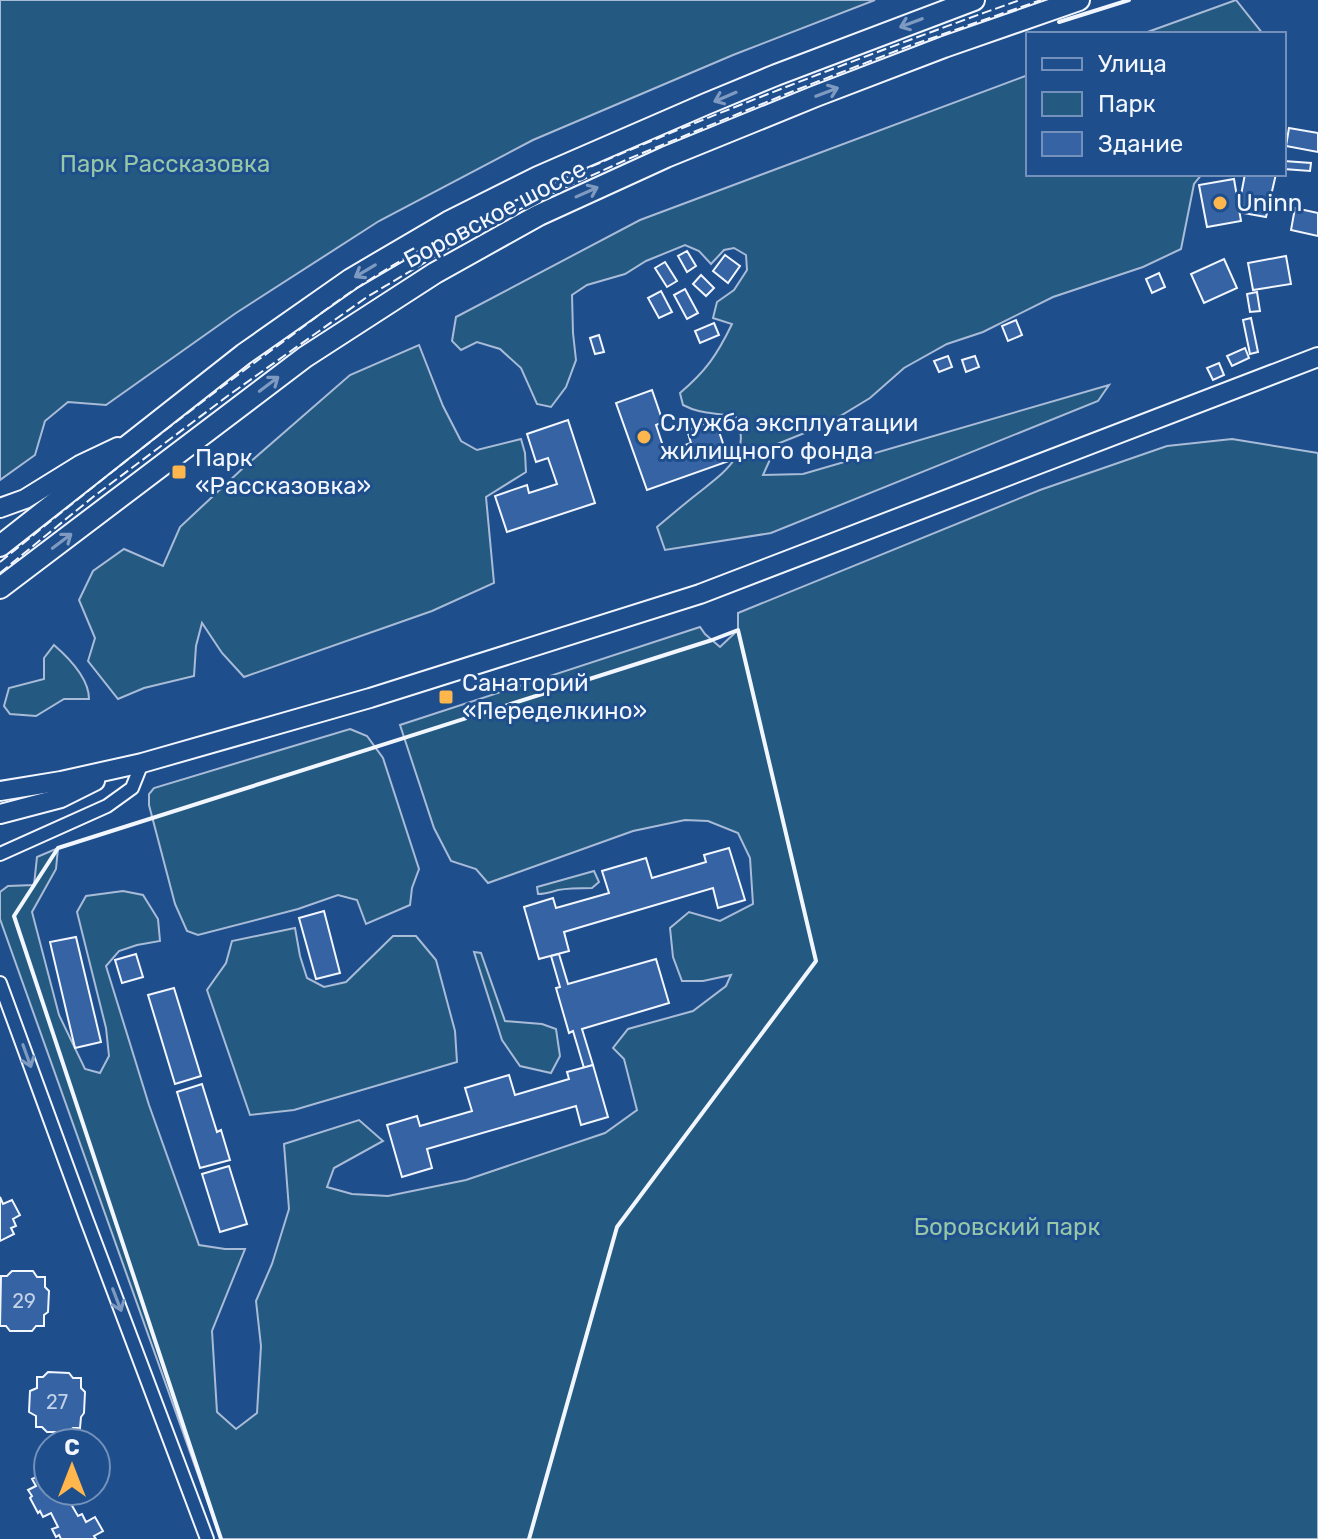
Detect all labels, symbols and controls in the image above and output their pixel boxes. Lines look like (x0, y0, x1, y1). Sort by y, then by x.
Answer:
one-way arrow (899, 17, 924, 31)
legend (1026, 32, 1286, 176)
text: Улица (1098, 50, 1167, 78)
one-way arrow (814, 84, 839, 98)
one-way arrow (713, 90, 738, 105)
text: Парк (1098, 90, 1156, 118)
text: Здание (1098, 130, 1183, 158)
park label: Парк Рассказовка (60, 150, 270, 178)
street label: Боровское шоссе (399, 154, 591, 274)
one-way arrow (575, 184, 599, 199)
place label: Uninn (1236, 189, 1302, 217)
marker: Uninn (1211, 194, 1229, 212)
one-way arrow (354, 263, 377, 279)
one-way arrow (258, 376, 280, 392)
place label: Служба эксплуатации жилищного фонда (660, 409, 918, 465)
marker: Служба эксплуатации жилищного фонда (635, 428, 653, 446)
place label: Парк «Рассказовка» (195, 444, 371, 500)
marker: Парк «Рассказовка» (170, 463, 188, 481)
one-way arrow (51, 533, 72, 550)
place label: Санаторий «Переделкино» (462, 669, 647, 725)
marker: Санаторий «Переделкино» (437, 688, 455, 706)
one-way arrow (21, 1043, 35, 1068)
park label: Боровский парк (914, 1213, 1100, 1241)
one-way arrow (111, 1287, 125, 1312)
house number: 29 (12, 1289, 36, 1313)
house number: 27 (46, 1390, 68, 1414)
north arrow (32, 1427, 112, 1507)
text: С (64, 1434, 80, 1461)

